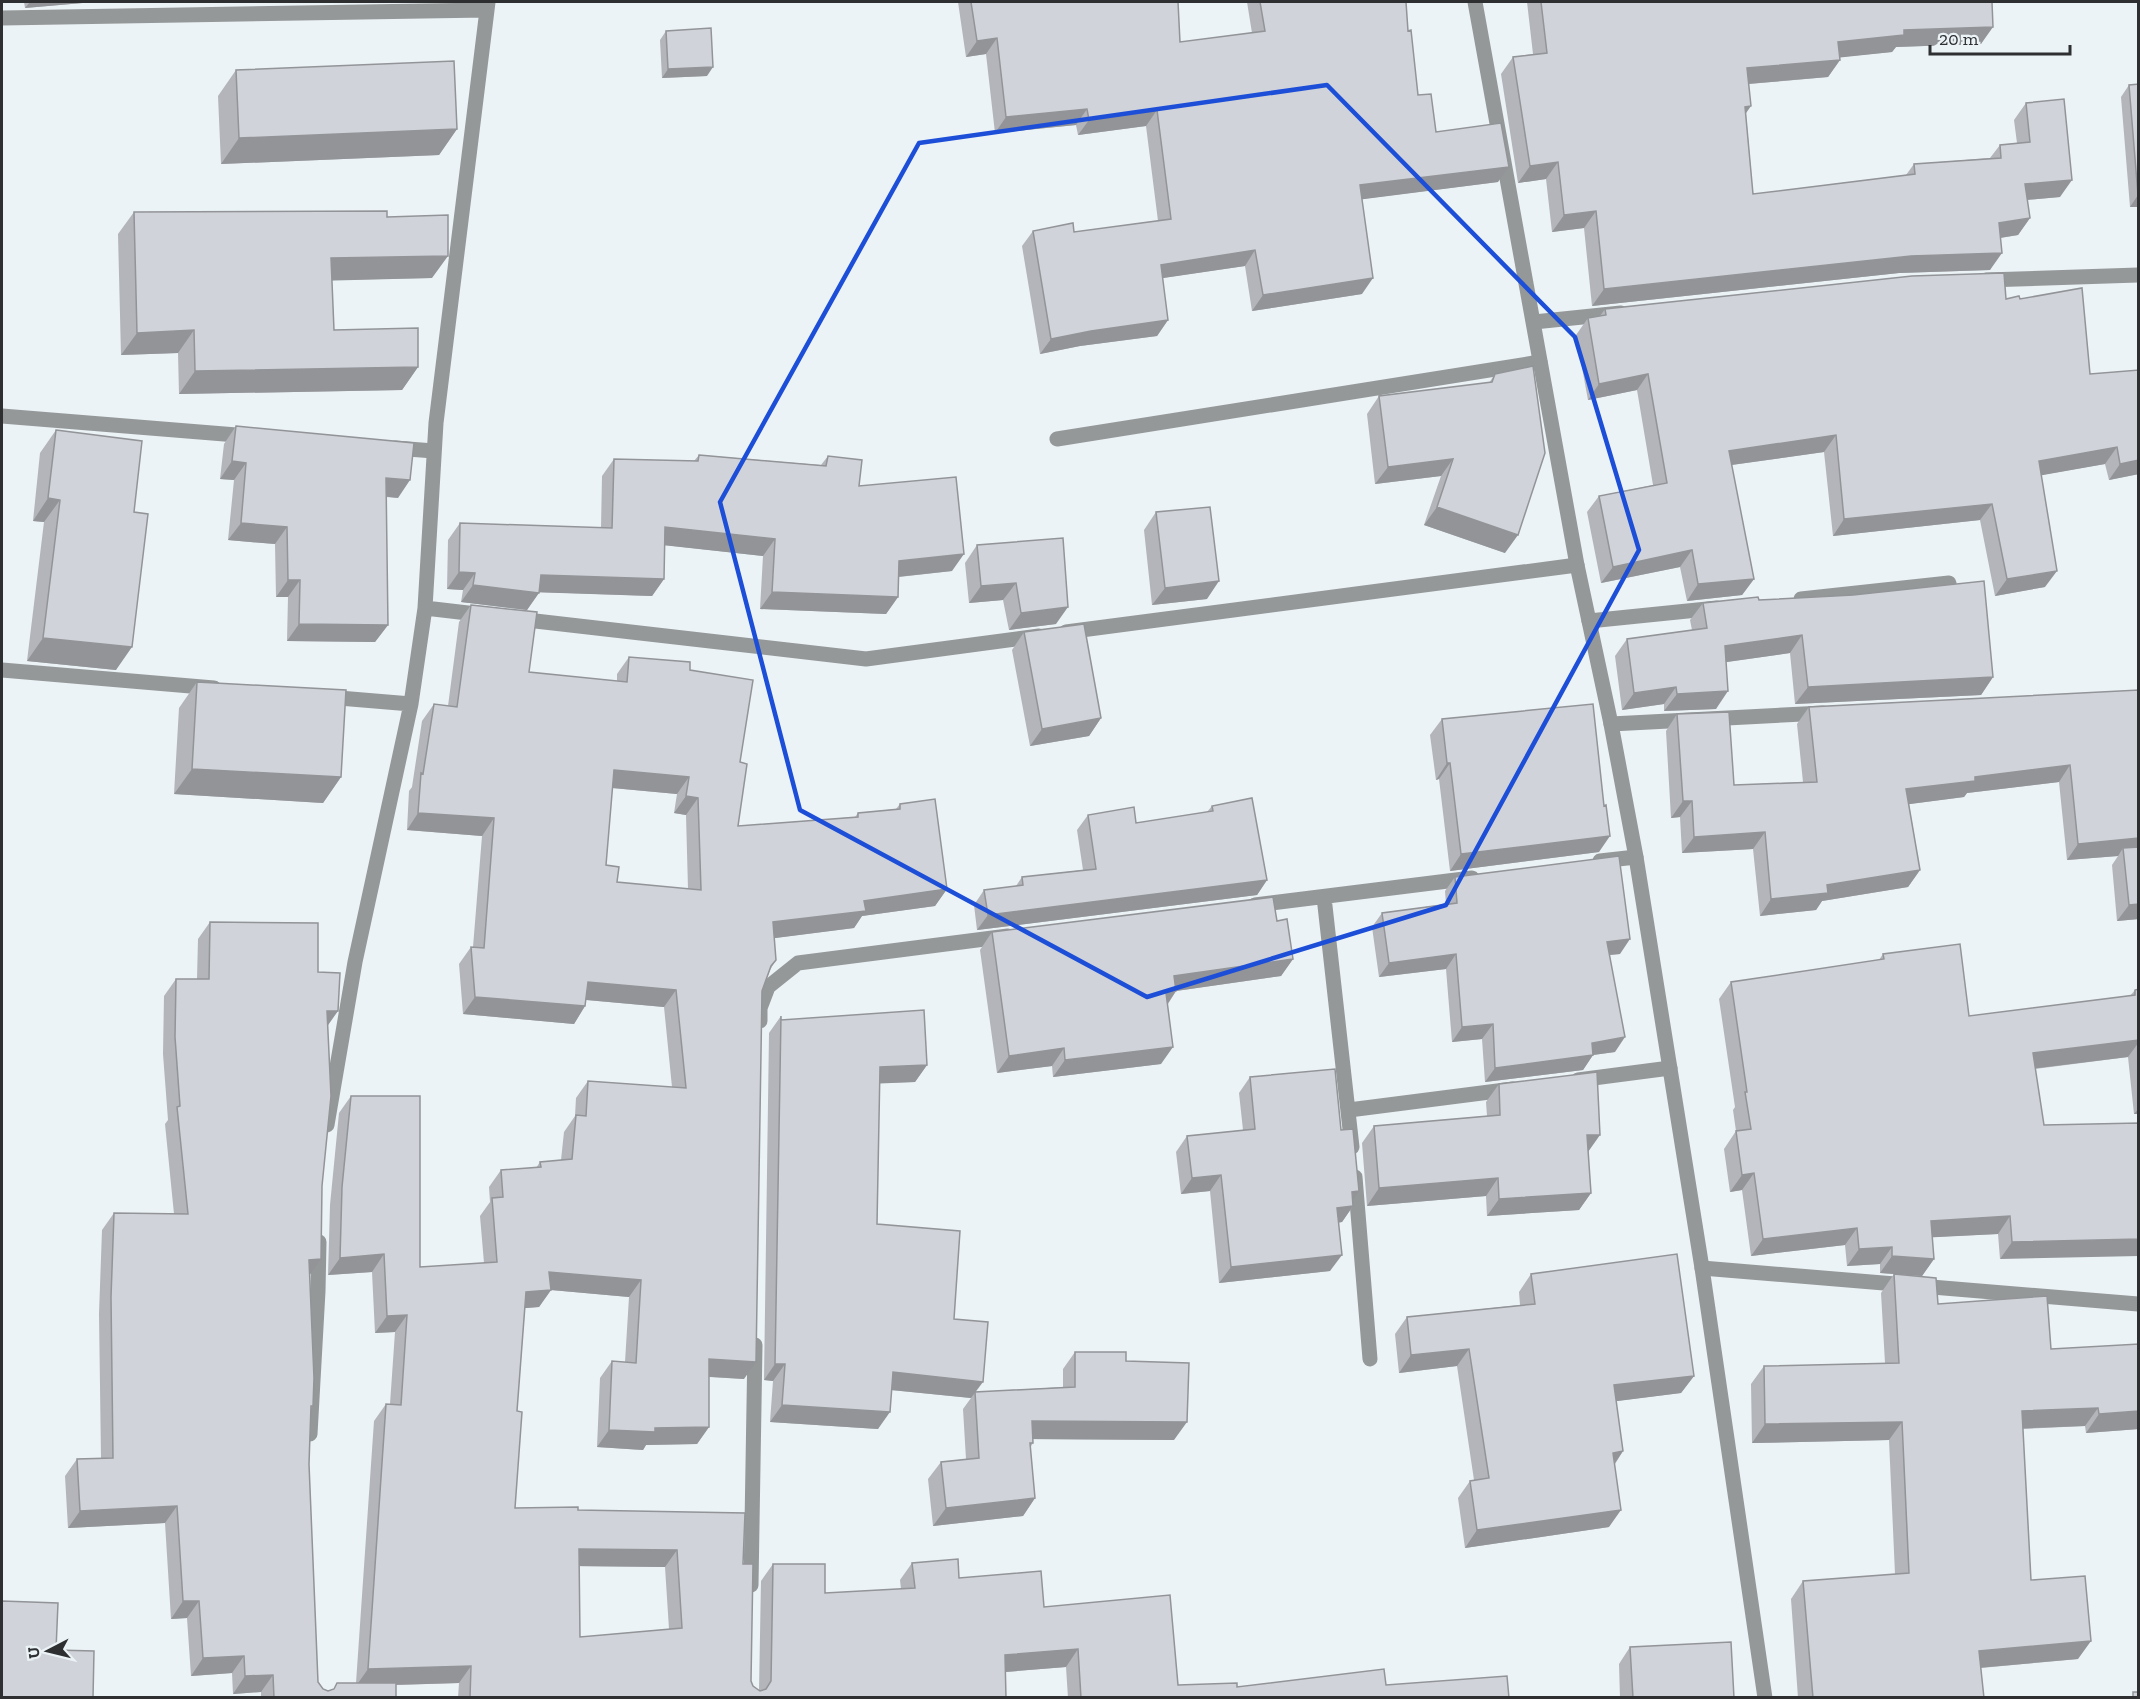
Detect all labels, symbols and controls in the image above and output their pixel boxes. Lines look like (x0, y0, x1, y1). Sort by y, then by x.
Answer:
scale bar (1930, 18, 2070, 56)
text: 20 m (1939, 28, 1979, 50)
north arrow (18, 1621, 78, 1681)
text: U (23, 1645, 44, 1660)

